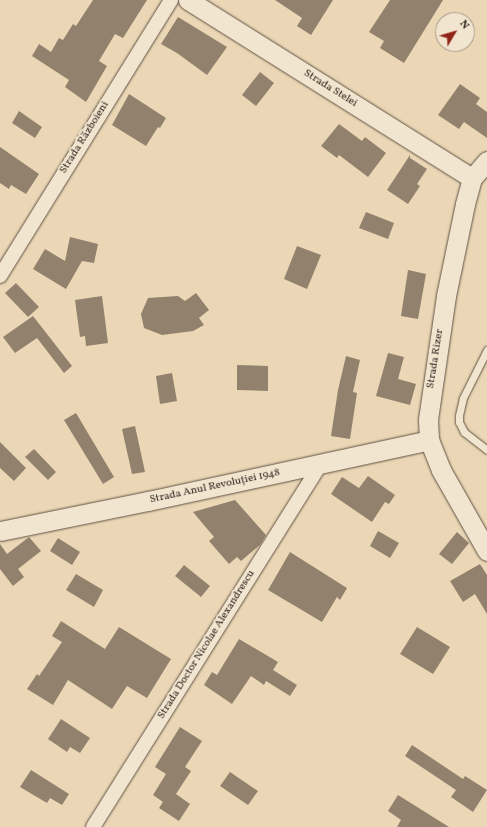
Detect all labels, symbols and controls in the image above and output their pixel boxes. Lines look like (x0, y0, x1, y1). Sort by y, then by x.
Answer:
north arrow (435, 12, 475, 52)
text: N (456, 17, 472, 33)
street label: Strada Stelei (301, 67, 359, 111)
street label: Strada Războieni (57, 99, 113, 177)
street label: Strada Rizer (425, 328, 447, 390)
street label: Strada Anul Revoluției 1948 (149, 467, 281, 507)
street label: Strada Doctor Nicolae Alexandrescu (155, 568, 259, 722)

